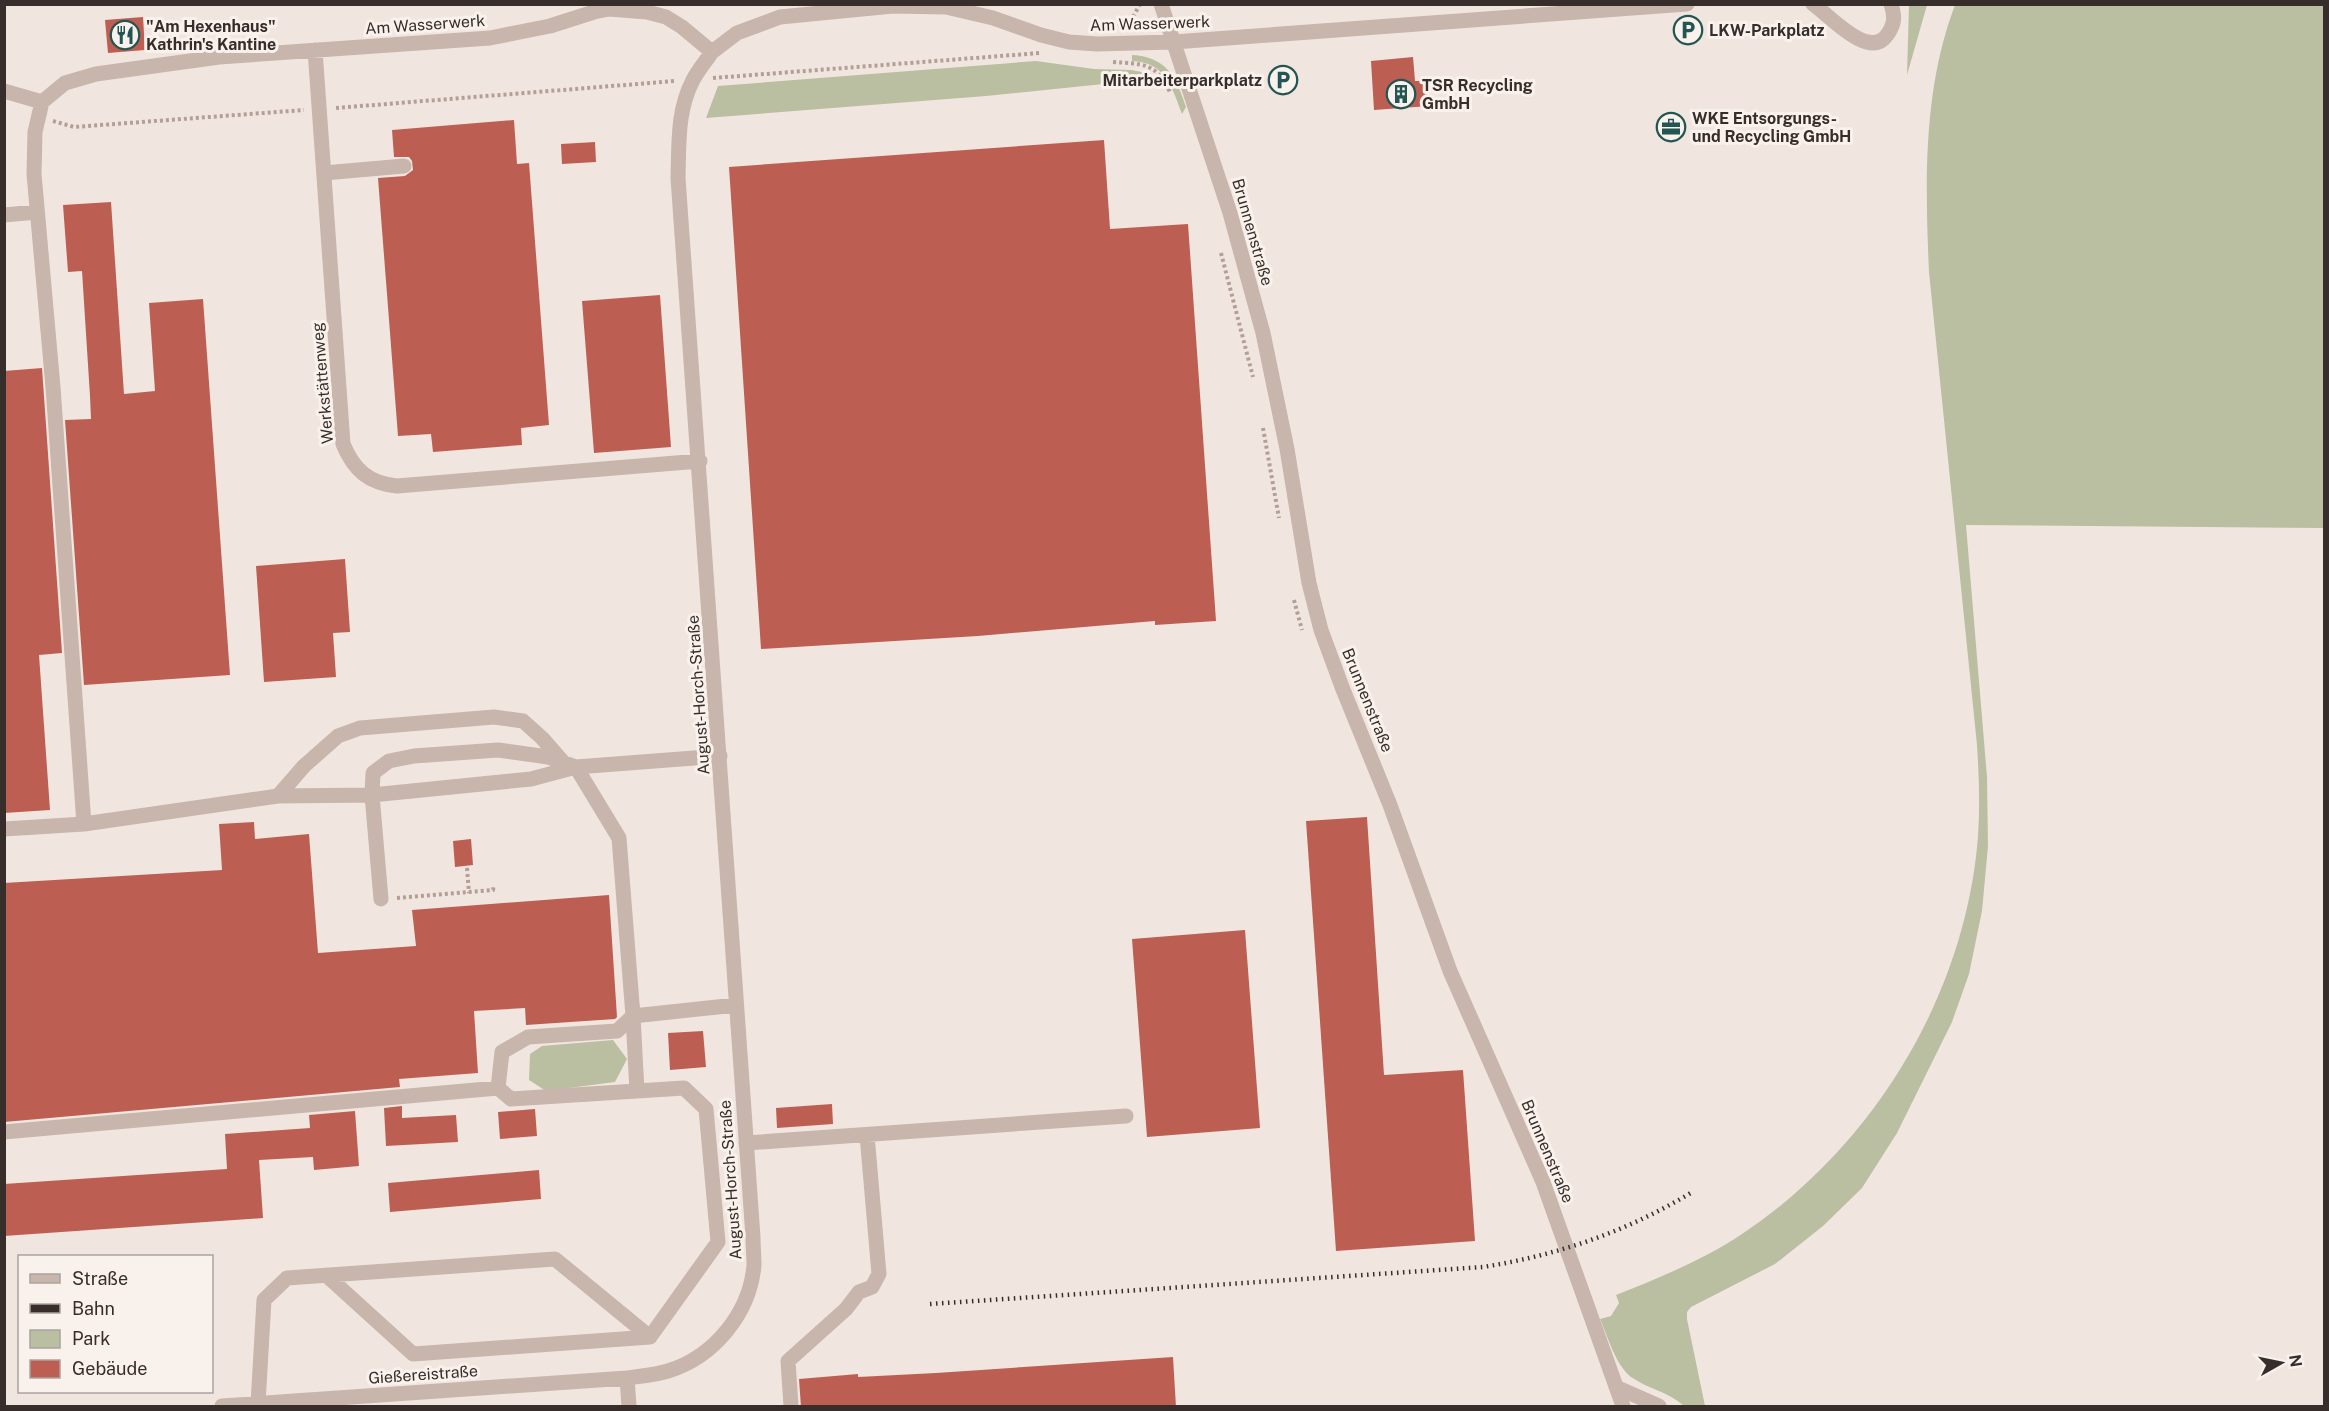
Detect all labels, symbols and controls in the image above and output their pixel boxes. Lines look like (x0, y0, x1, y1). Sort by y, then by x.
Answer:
street label: Am Wasserwerk (364, 11, 486, 38)
street label: Am Wasserwerk (1090, 12, 1211, 35)
parking icon: LKW-Parkplatz (1672, 14, 1704, 46)
place label: "Am Hexenhaus" Kathrin's Kantine (146, 17, 276, 54)
restaurant icon: "Am Hexenhaus" Kathrin's Kantine (109, 19, 141, 51)
place label: LKW-Parkplatz (1709, 21, 1824, 40)
parking icon: Mitarbeiterparkplatz (1267, 64, 1299, 96)
place label: Mitarbeiterparkplatz (1103, 71, 1262, 90)
place label: TSR Recycling GmbH (1422, 76, 1533, 113)
building icon: TSR Recycling GmbH (1385, 78, 1417, 110)
place label: WKE Entsorgungs- und Recycling GmbH (1692, 109, 1851, 146)
office icon: WKE Entsorgungs- und Recycling GmbH (1655, 111, 1687, 143)
street label: Brunnenstraße (1228, 176, 1277, 288)
street label: Werkstättenweg (308, 321, 337, 445)
street label: August-Horch-Straße (683, 614, 714, 775)
street label: Brunnenstraße (1338, 645, 1397, 755)
street label: Brunnenstraße (1517, 1097, 1578, 1206)
street label: August-Horch-Straße (715, 1099, 746, 1260)
legend (18, 1255, 213, 1393)
text: Straße (72, 1268, 128, 1289)
text: Bahn (72, 1298, 115, 1319)
text: Park (72, 1328, 110, 1349)
north arrow (2251, 1333, 2311, 1393)
text: N (2285, 1353, 2306, 1368)
text: Gebäude (72, 1358, 147, 1379)
street label: Gießereistraße (368, 1361, 478, 1388)

